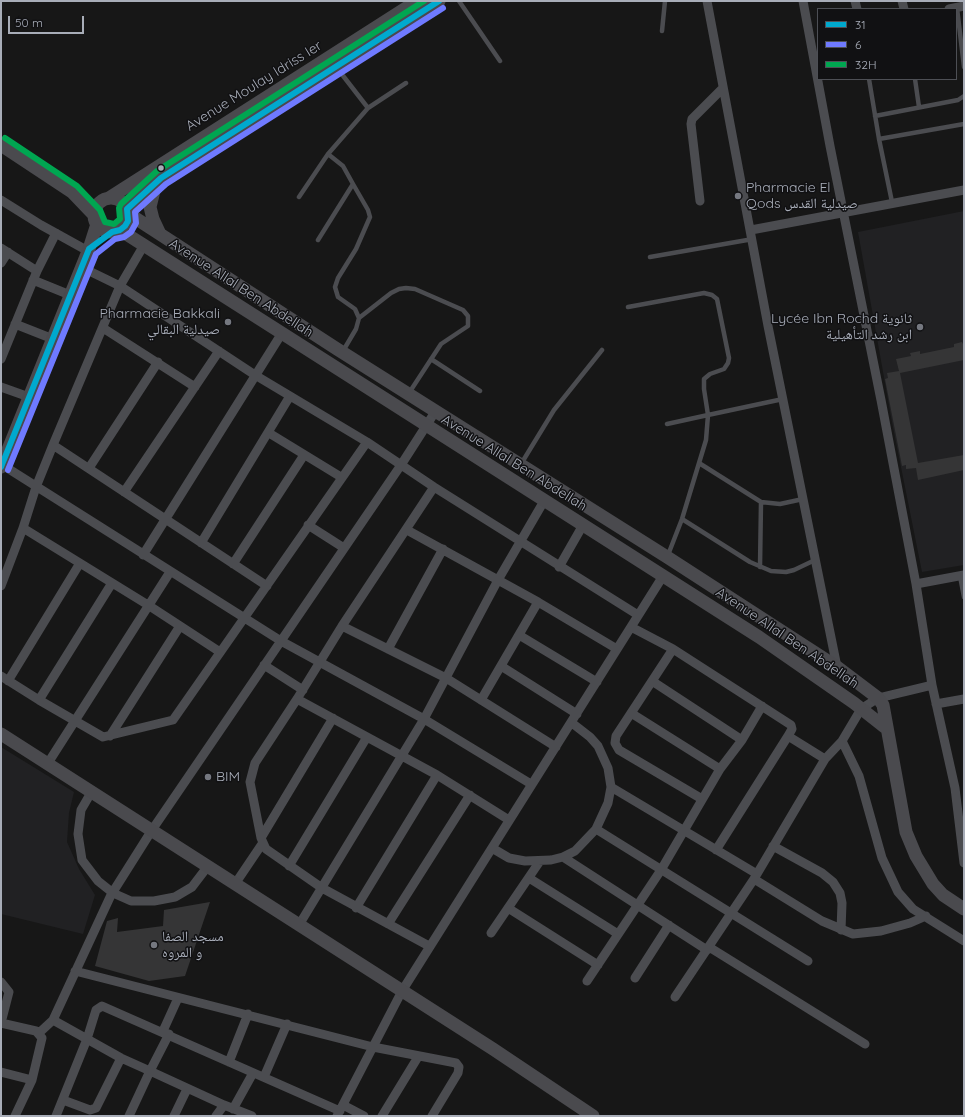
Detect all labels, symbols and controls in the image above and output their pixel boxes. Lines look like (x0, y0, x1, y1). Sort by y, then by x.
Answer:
scale bar (10, 8, 86, 34)
legend (817, 8, 957, 80)
text: 50 m (15, 15, 43, 30)
text: 31 (855, 17, 866, 32)
street label: Avenue Moulay Idriss Ier (183, 37, 325, 135)
text: 6 (855, 37, 861, 52)
text: 32H (855, 57, 877, 72)
unlabelled marker (156, 163, 166, 173)
place label: Pharmacie El Qods صيدلية القدس (746, 180, 858, 212)
marker: Pharmacie El Qods صيدلية القدس (733, 191, 743, 201)
street label: Avenue Allal Ben Abdellah (166, 235, 316, 341)
place label: Pharmacie Bakkali صيدلية البقالي (99, 306, 220, 338)
place label: Lycée Ibn Rochd ثانوية ابن رشد التأهيلية (771, 311, 912, 344)
marker: Pharmacie Bakkali صيدلية البقالي (223, 317, 233, 327)
marker: Lycée Ibn Rochd ثانوية ابن رشد التأهيلية (915, 322, 925, 332)
street label: Avenue Allal Ben Abdellah (438, 411, 590, 515)
street label: Avenue Allal Ben Abdellah (712, 584, 862, 692)
place label: BIM (216, 769, 240, 785)
marker: BIM (203, 772, 213, 782)
place label: مسجد الصفا و المروه (162, 929, 224, 962)
marker: مسجد الصفا و المروه (149, 940, 159, 950)

